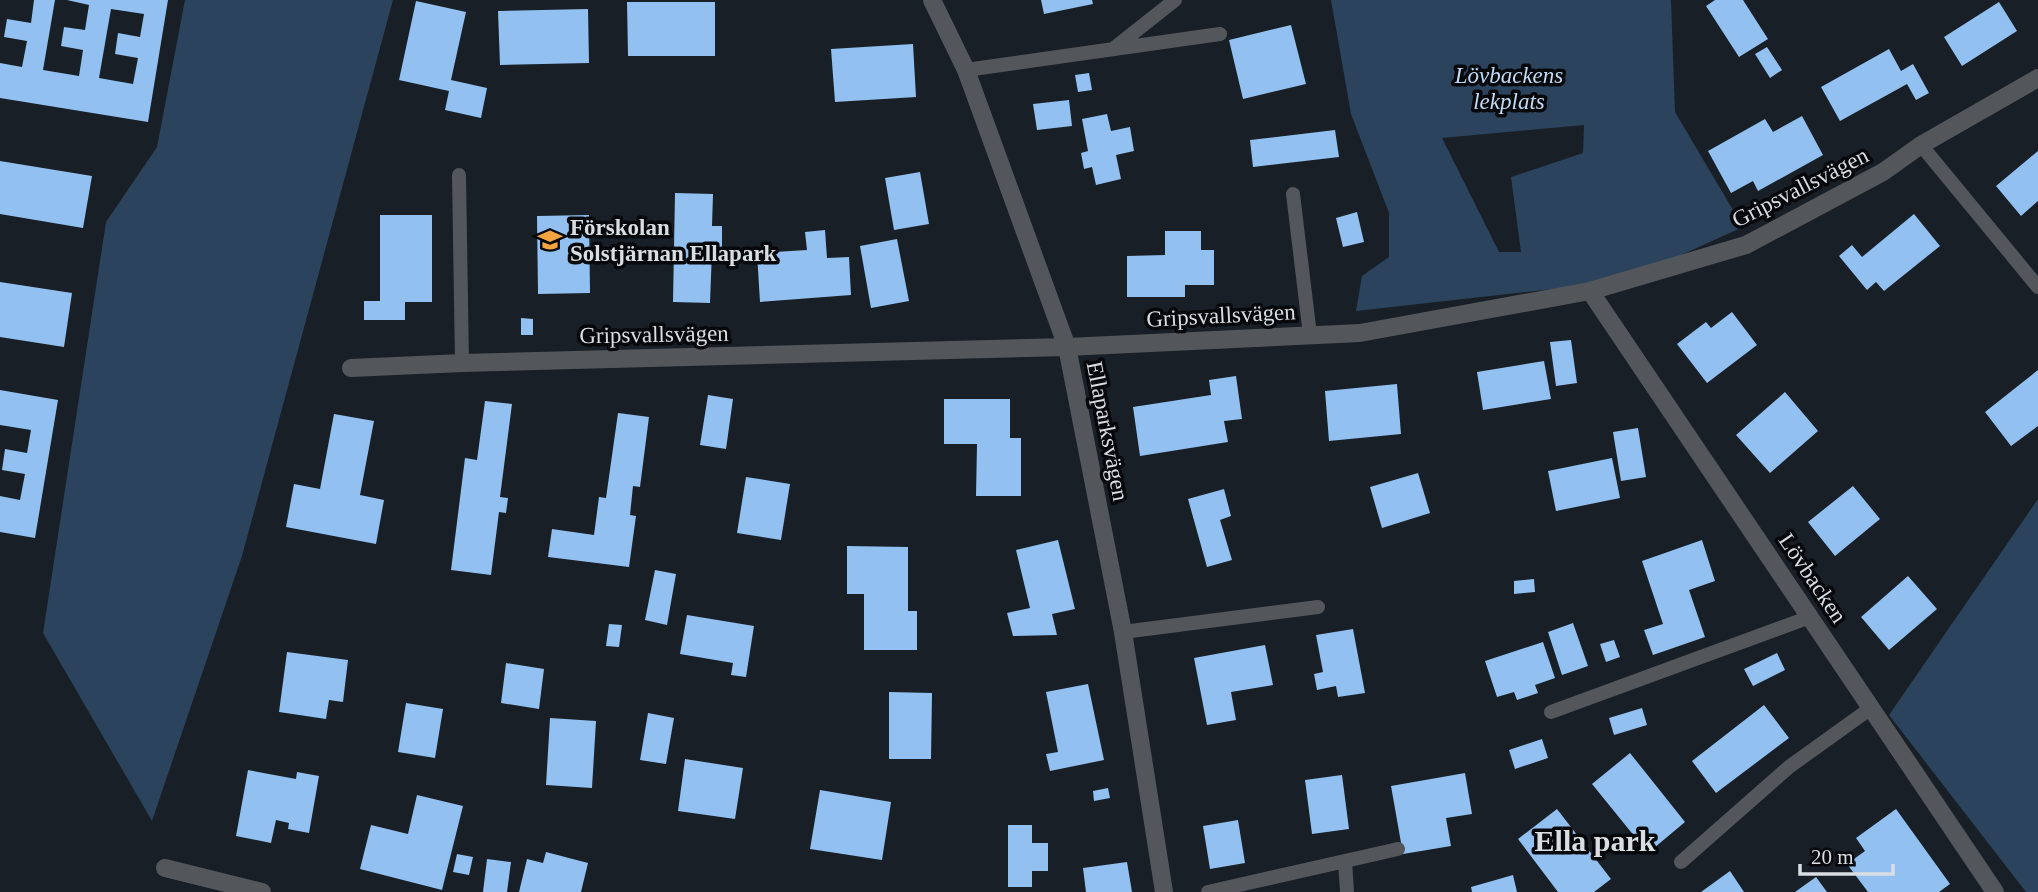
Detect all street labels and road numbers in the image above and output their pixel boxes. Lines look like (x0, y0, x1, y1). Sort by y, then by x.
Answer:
street label: Gripsvallsvägen (1728, 142, 1873, 233)
street label: Gripsvallsvägen (1146, 299, 1297, 332)
street label: Gripsvallsvägen (579, 321, 729, 348)
street label: Ellaparksvägen (1082, 359, 1133, 504)
street label: Lövbacken (1774, 529, 1852, 628)

